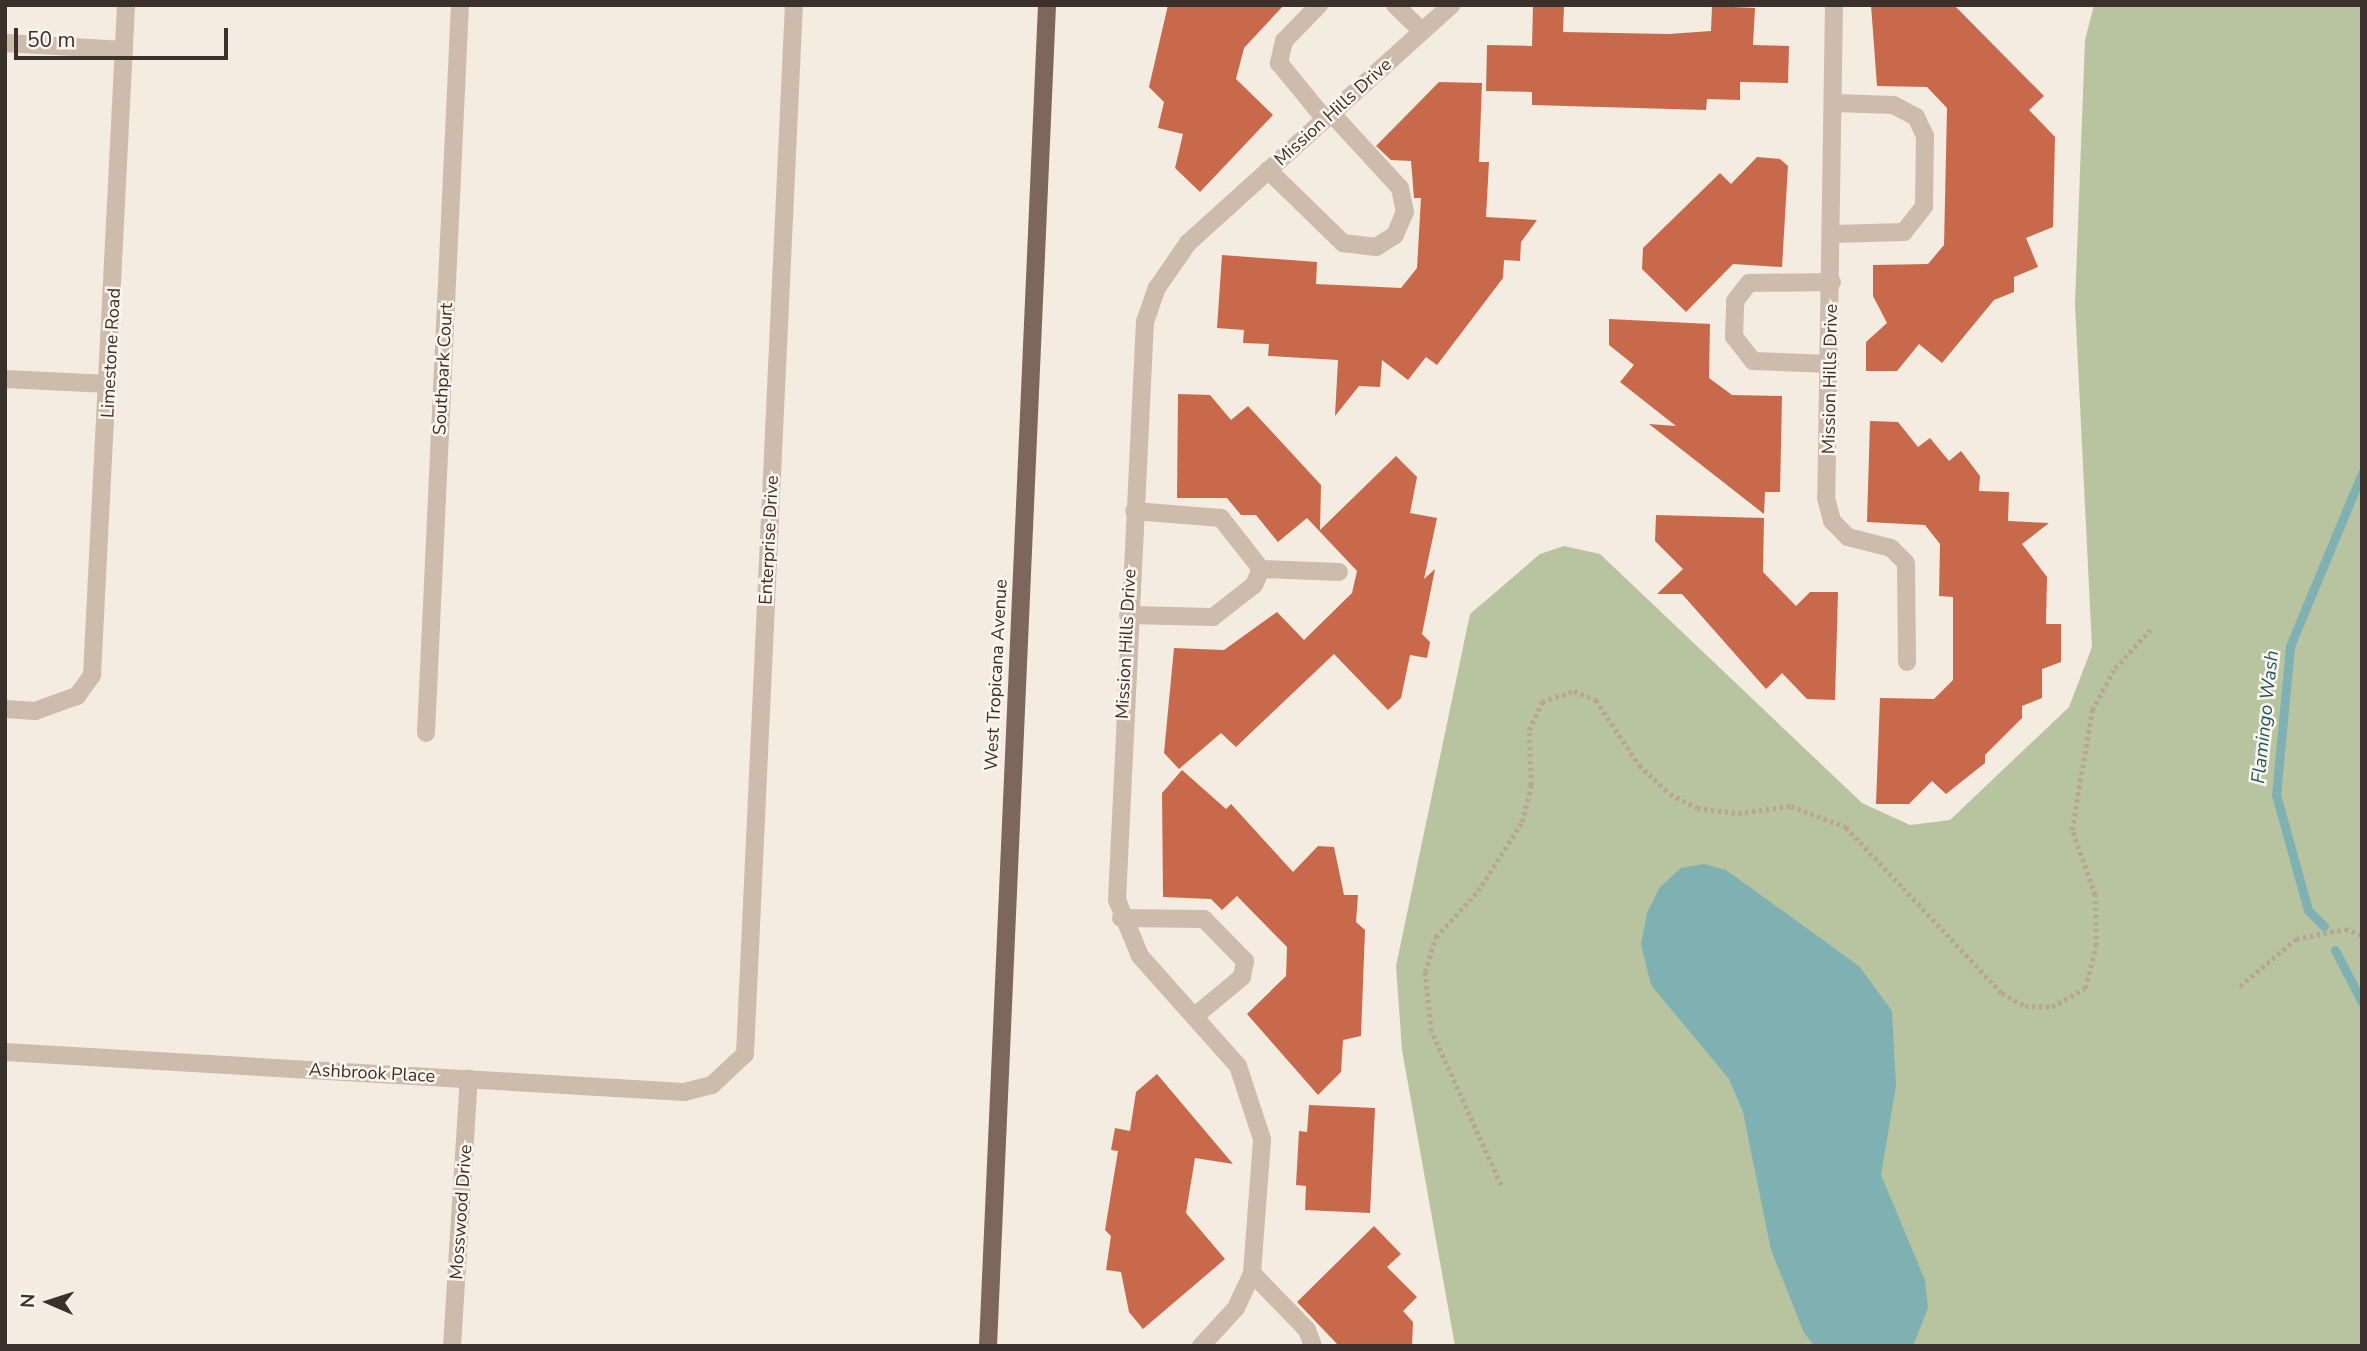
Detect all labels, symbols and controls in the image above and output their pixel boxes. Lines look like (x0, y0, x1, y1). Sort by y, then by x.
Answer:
scale bar (18, 14, 231, 58)
text: 50 m (27, 26, 76, 54)
street label: Mission Hills Drive (1270, 54, 1396, 170)
street label: Limestone Road (97, 288, 125, 418)
street label: Southpark Court (429, 302, 457, 436)
street label: Mission Hills Drive (1818, 304, 1842, 454)
street label: Enterprise Drive (755, 475, 783, 605)
street label: Mission Hills Drive (1111, 568, 1141, 720)
street label: West Tropicana Avenue (980, 579, 1012, 771)
water label: Flamingo Wash (2248, 649, 2284, 785)
street label: Ashbrook Place (308, 1059, 436, 1087)
street label: Mosswood Drive (446, 1144, 476, 1280)
north arrow (14, 1267, 84, 1337)
text: N (15, 1293, 41, 1309)

